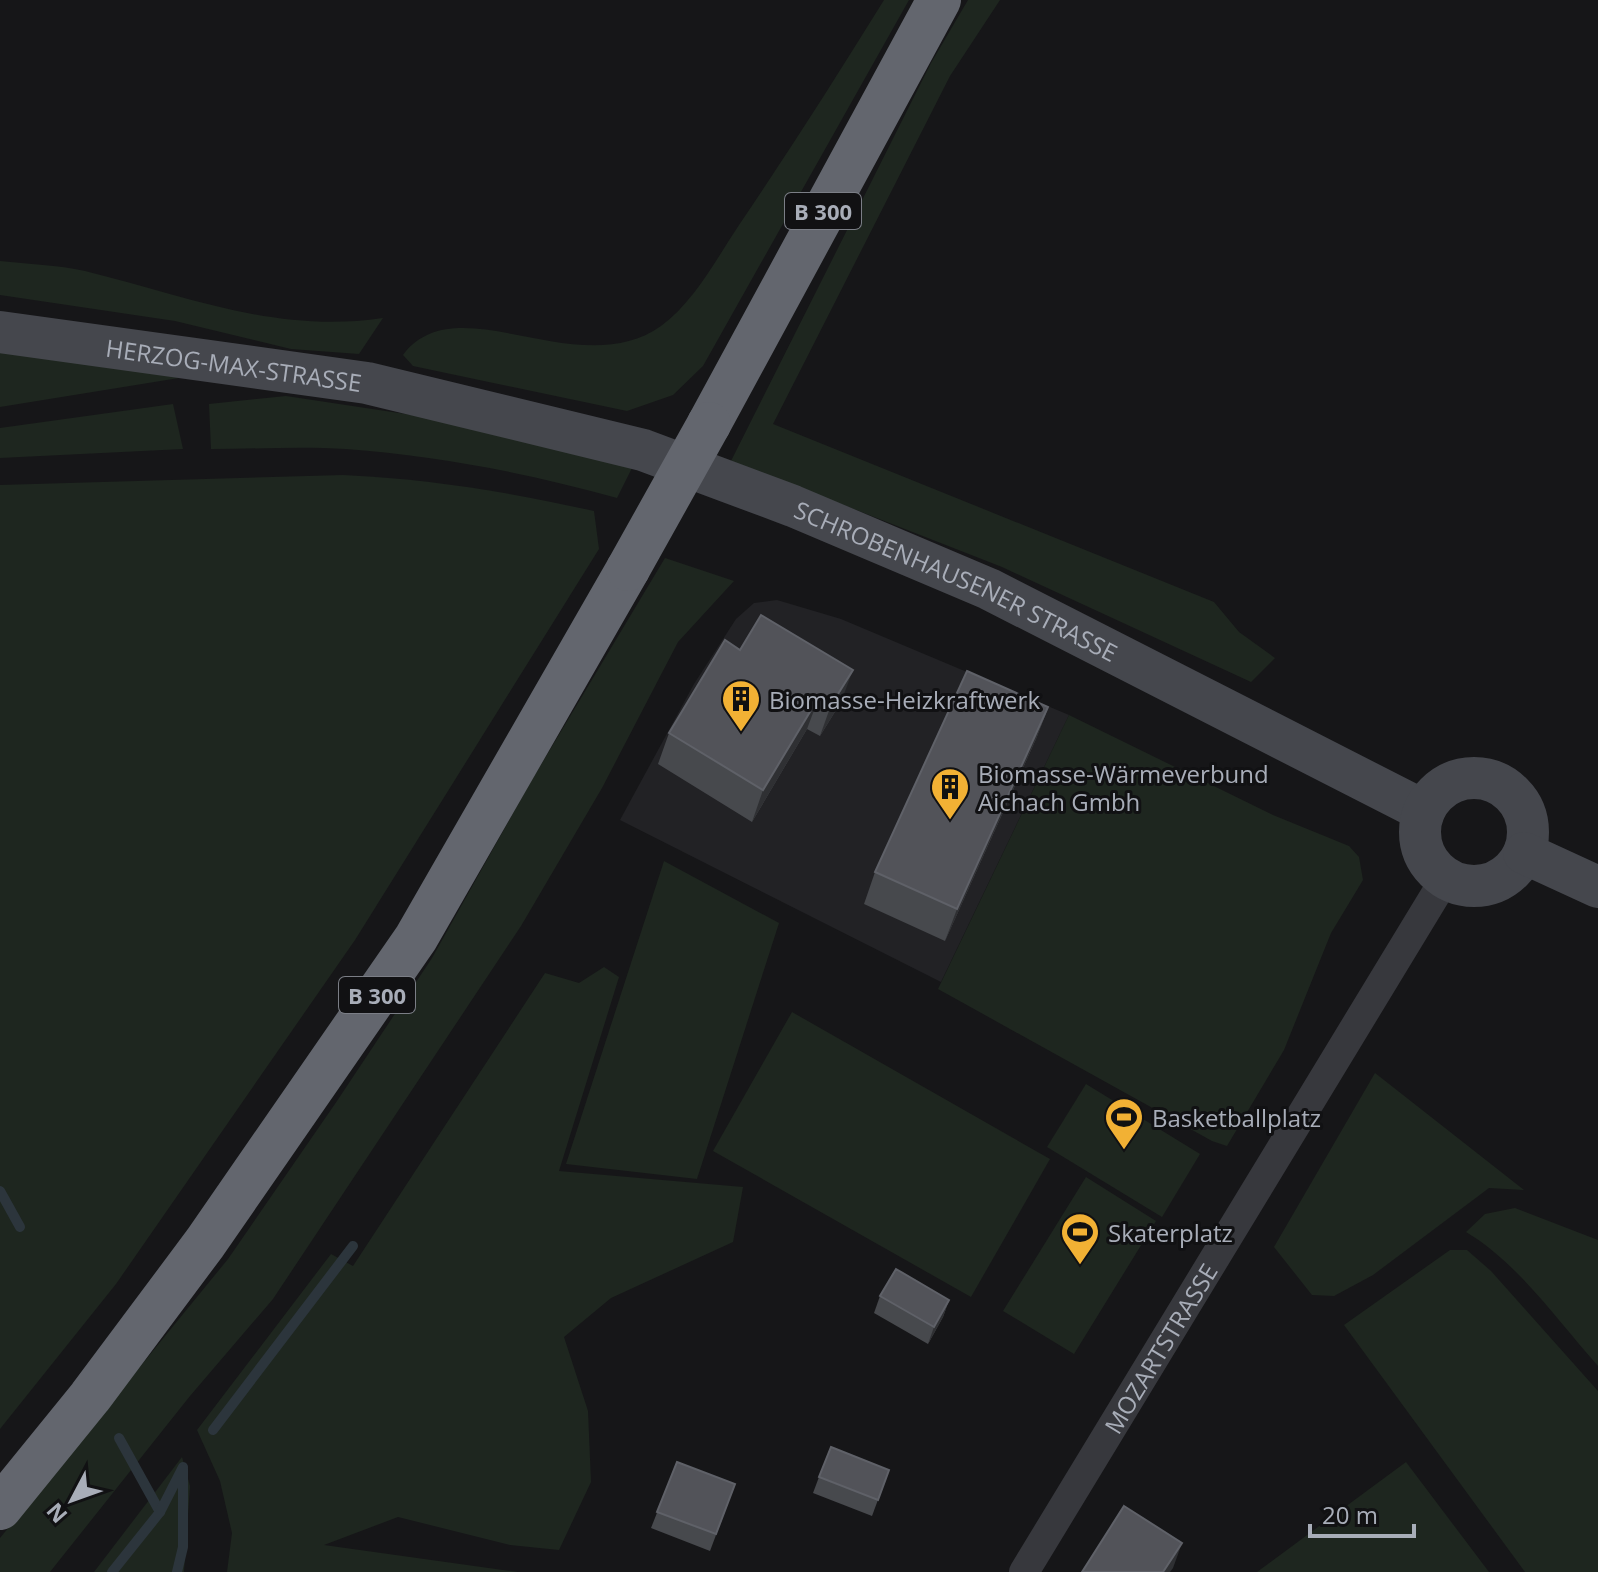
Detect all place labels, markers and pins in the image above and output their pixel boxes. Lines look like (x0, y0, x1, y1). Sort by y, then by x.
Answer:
building icon: Biomasse-Heizkraftwerk (720, 678, 762, 733)
place label: Biomasse-Heizkraftwerk (769, 683, 1040, 716)
place label: Biomasse-Wärmeverbund Aichach Gmbh (978, 757, 1269, 818)
building icon: Biomasse-Wärmeverbund Aichach Gmbh (929, 766, 971, 821)
sports icon: Basketballplatz (1103, 1096, 1145, 1151)
place label: Basketballplatz (1152, 1101, 1321, 1134)
sports icon: Skaterplatz (1059, 1211, 1101, 1266)
place label: Skaterplatz (1108, 1216, 1233, 1249)

